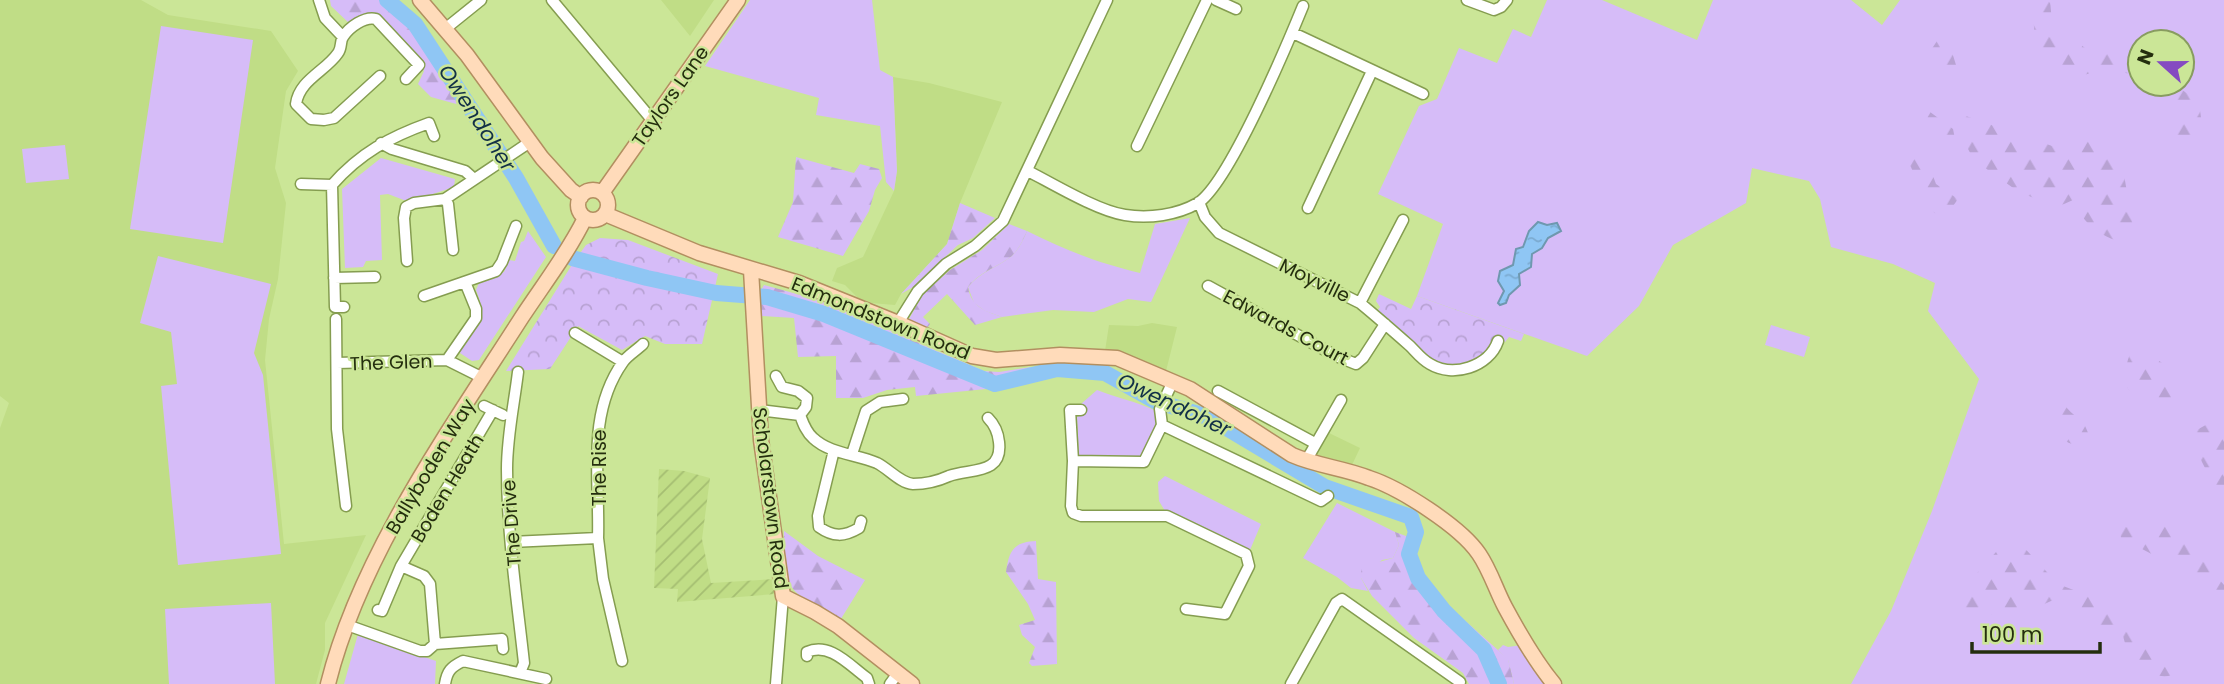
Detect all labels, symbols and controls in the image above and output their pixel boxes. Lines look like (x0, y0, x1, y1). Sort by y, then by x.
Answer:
north arrow (2126, 28, 2196, 98)
street label: Taylors Lane (626, 40, 715, 152)
text: N (2130, 46, 2161, 69)
water label: Owendoher (432, 59, 523, 178)
street label: Moyville (1275, 252, 1355, 309)
street label: Edmondstown Road (787, 270, 974, 367)
street label: Edwards Court (1218, 283, 1354, 372)
street label: The Glen (349, 348, 433, 377)
water label: Owendoher (1113, 366, 1237, 444)
street label: Ballyboden Way (379, 393, 482, 539)
street label: Scholarstown Road (746, 406, 795, 590)
street label: Boden Heath (404, 429, 491, 548)
street label: The Rise (586, 429, 613, 507)
street label: The Drive (495, 479, 528, 567)
scale bar (1972, 610, 2100, 654)
text: 100 m (1982, 620, 2042, 649)

